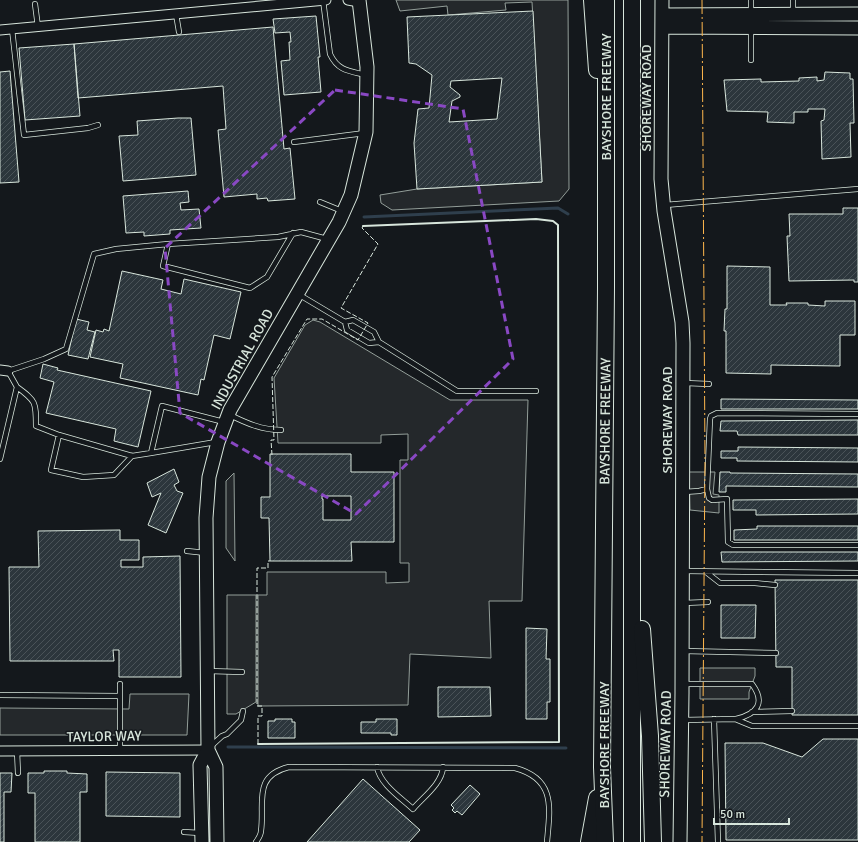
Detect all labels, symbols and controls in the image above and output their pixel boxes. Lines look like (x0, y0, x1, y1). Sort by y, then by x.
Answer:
street label: BAYSHORE FREEWAY (598, 34, 615, 160)
street label: SHOREWAY ROAD (638, 44, 655, 152)
street label: INDUSTRIAL ROAD (208, 306, 277, 413)
street label: BAYSHORE FREEWAY (596, 357, 614, 485)
street label: SHOREWAY ROAD (659, 366, 676, 474)
street label: BAYSHORE FREEWAY (596, 682, 613, 808)
street label: SHOREWAY ROAD (656, 690, 675, 798)
street label: TAYLOR WAY (66, 727, 142, 746)
scale bar (714, 800, 789, 826)
text: 50 m (720, 807, 745, 822)

